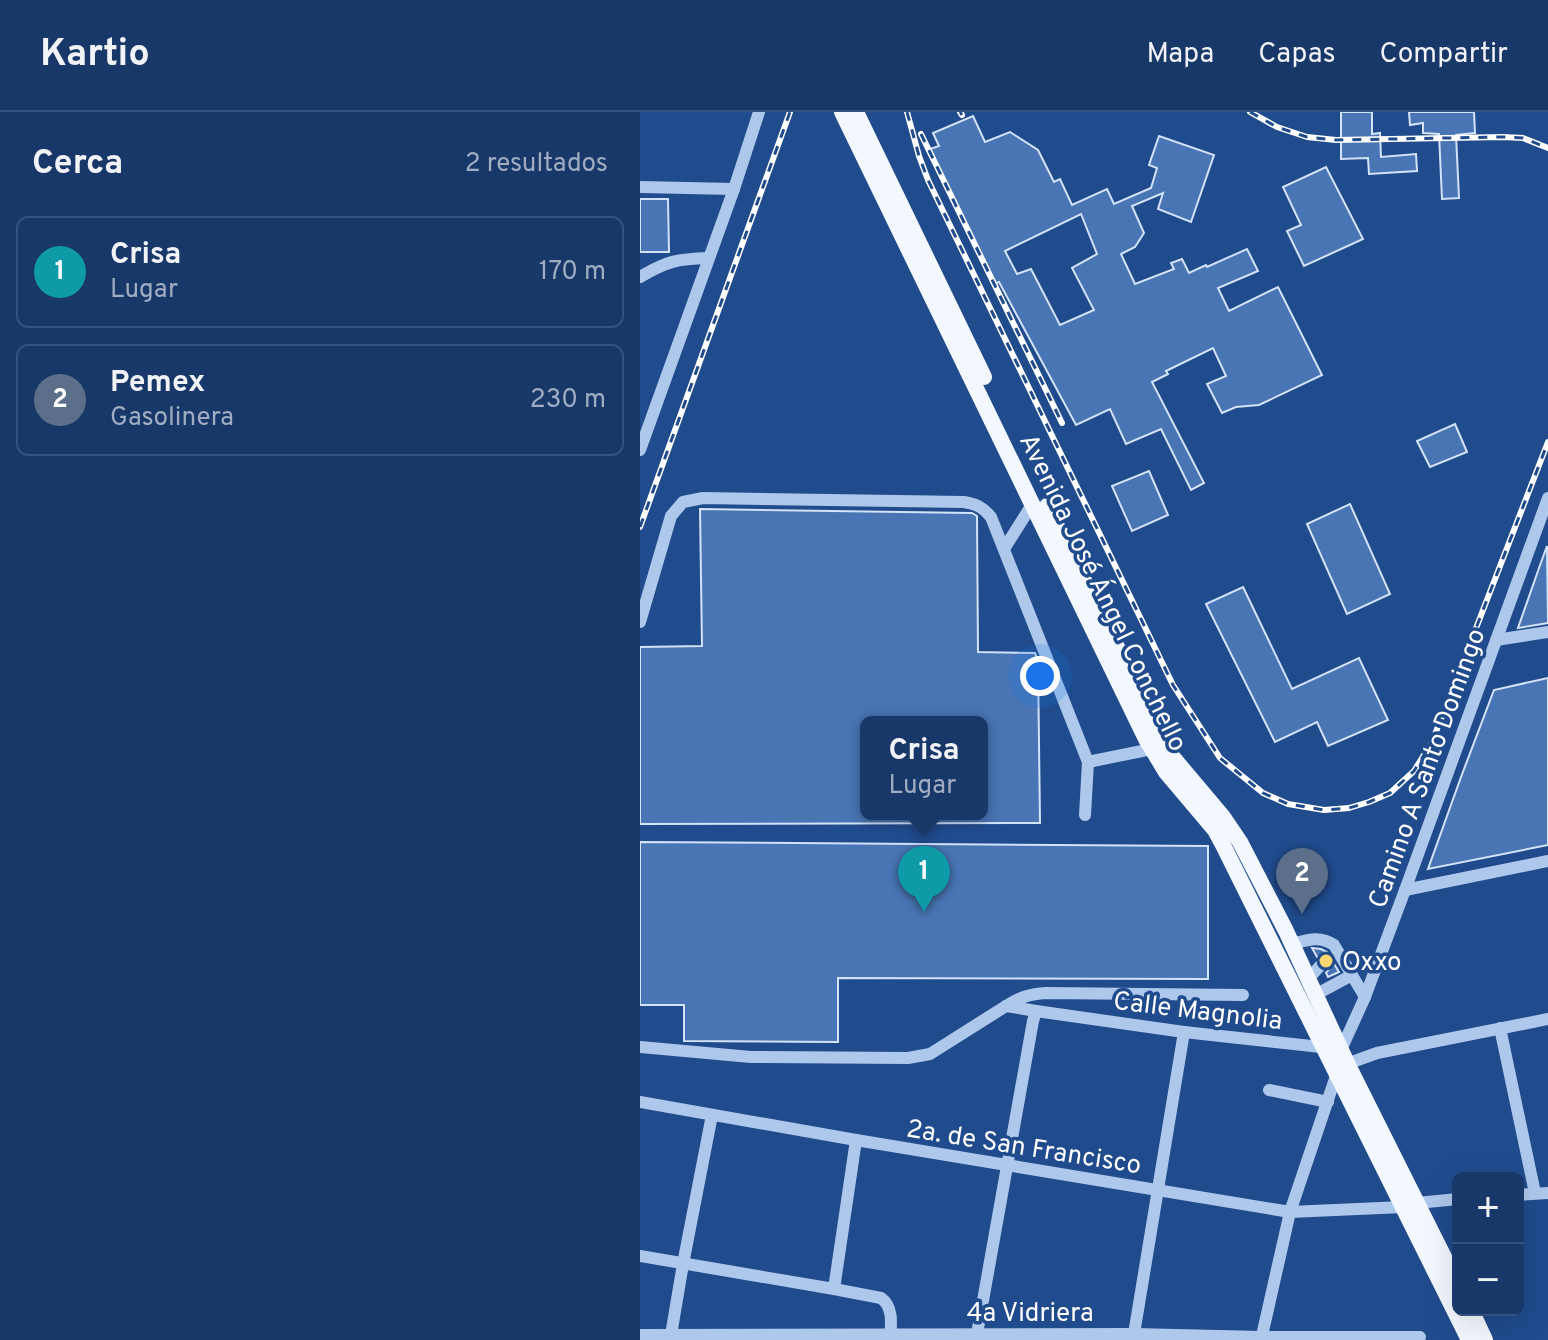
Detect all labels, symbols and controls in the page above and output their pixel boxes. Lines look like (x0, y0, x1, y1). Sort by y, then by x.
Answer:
text: Kartio (40, 31, 150, 80)
text: Mapa (1147, 37, 1214, 73)
text: Capas (1258, 37, 1336, 73)
text: Compartir (1380, 37, 1508, 73)
text: Cerca (32, 143, 123, 186)
text: 2 resultados (465, 148, 608, 181)
text: Crisa (110, 237, 181, 274)
text: 1 (55, 256, 65, 289)
text: 170 m (539, 256, 606, 289)
text: Lugar (110, 274, 178, 307)
text: Pemex (110, 365, 205, 402)
text: 2 (52, 384, 68, 417)
text: 230 m (530, 384, 606, 417)
text: Gasolinera (110, 402, 234, 435)
street label: Avenida José Ángel Conchello (1010, 428, 1195, 757)
street label: Camino A Santo Domingo (1362, 624, 1494, 913)
your location (1020, 656, 1060, 696)
popup (860, 716, 988, 820)
text: Crisa (888, 733, 960, 770)
text: Lugar (888, 770, 956, 803)
pin: 1 (898, 846, 950, 912)
pin: 2 (1276, 848, 1328, 914)
place label: Oxxo (1342, 947, 1402, 980)
marker: Oxxo (1317, 952, 1335, 970)
street label: Calle Magnolia (1111, 986, 1284, 1039)
street label: 2a. de San Francisco (904, 1114, 1143, 1183)
map controls (1452, 1172, 1524, 1316)
button: + (1452, 1172, 1524, 1244)
button: − (1452, 1244, 1524, 1316)
street label: 4a Vidriera (966, 1298, 1094, 1331)

